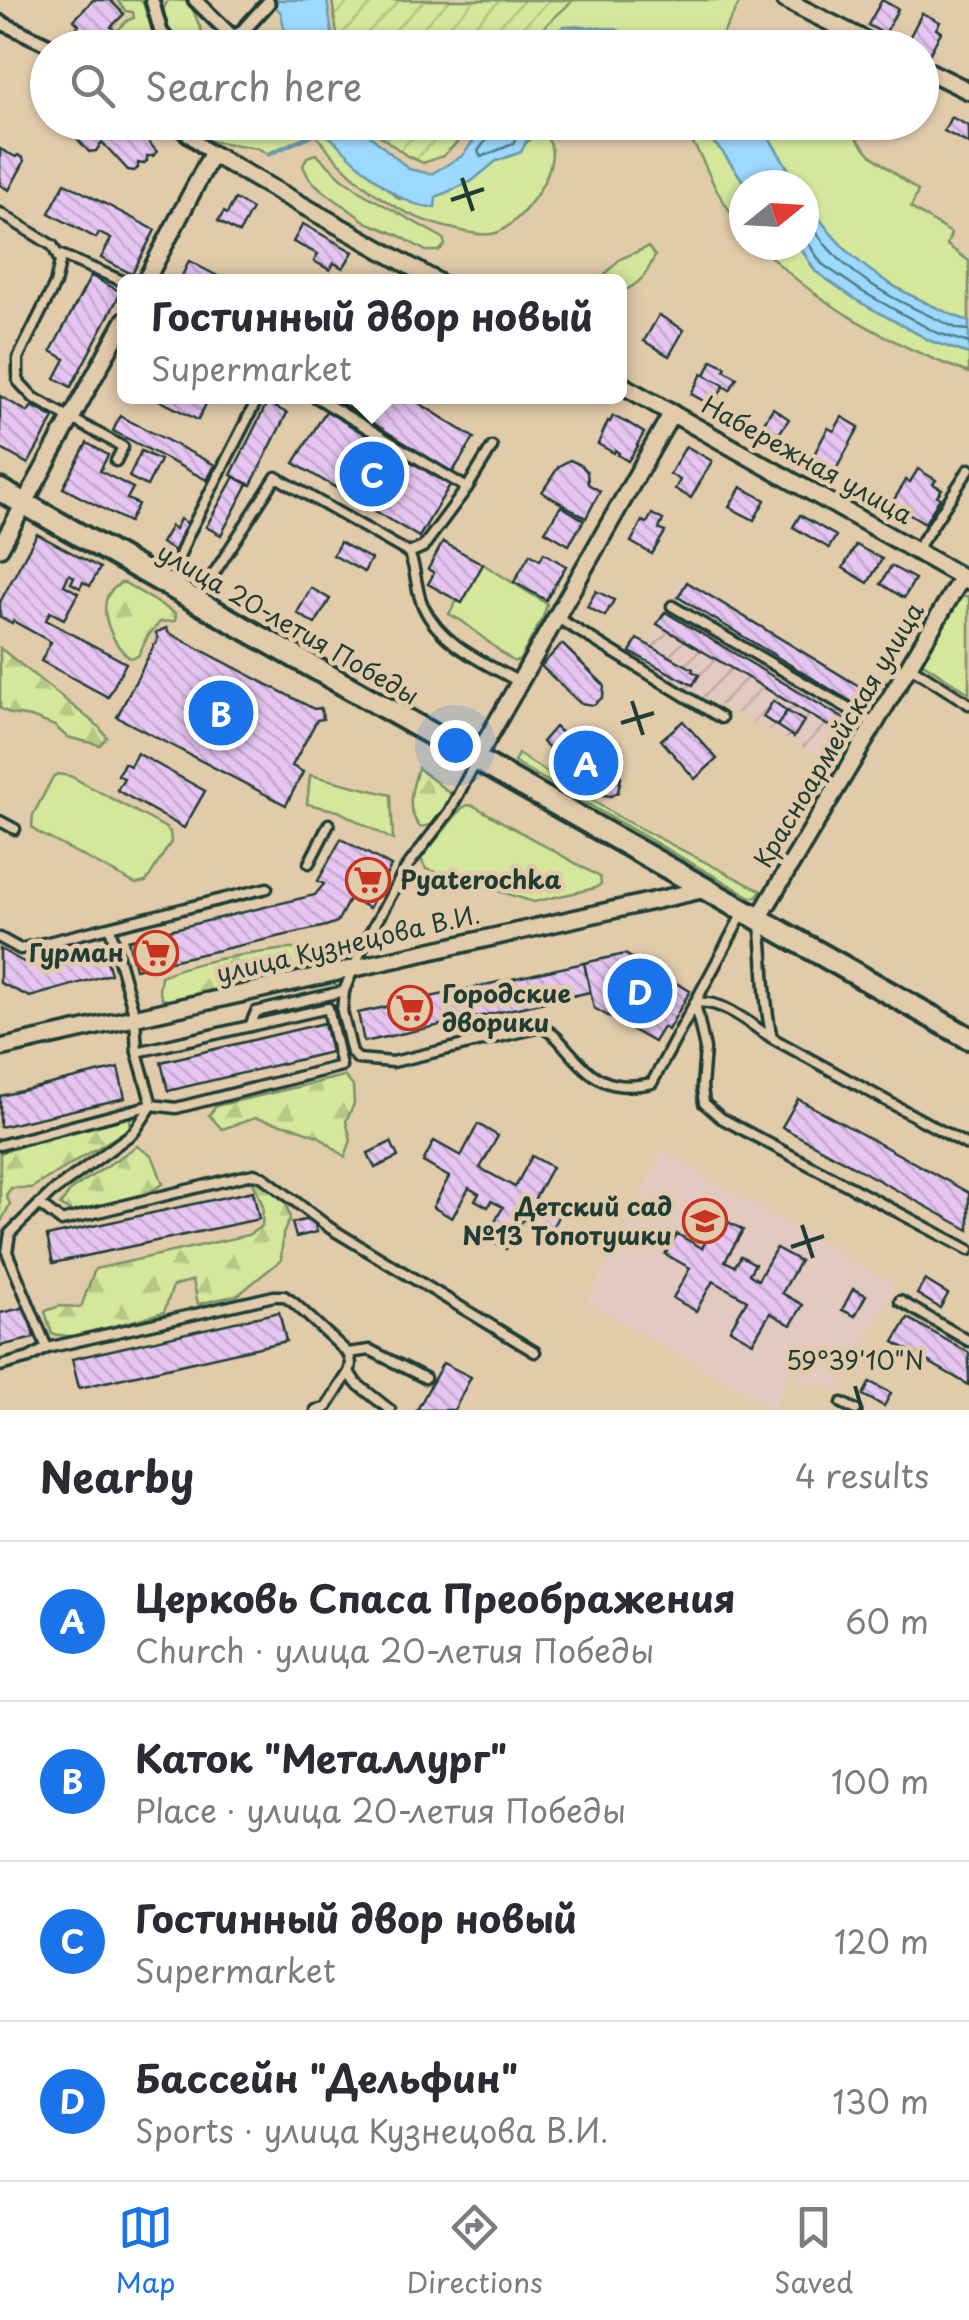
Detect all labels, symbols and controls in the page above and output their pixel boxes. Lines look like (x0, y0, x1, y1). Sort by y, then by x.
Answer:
search box (30, 30, 939, 140)
text: Search here (145, 57, 362, 114)
icon: search (65, 58, 120, 113)
north arrow (729, 170, 819, 260)
popup (117, 274, 627, 404)
text: Гостинный двор новый (151, 287, 593, 344)
text: Supermarket (151, 344, 352, 392)
street label: Набережная улица (695, 385, 920, 533)
pin: C (340, 436, 404, 512)
street label: улица 20-летия Победы (151, 533, 426, 714)
street label: Красноармейская улица (744, 594, 933, 874)
pin: B (188, 676, 254, 750)
your location (430, 720, 481, 771)
pin: A (554, 726, 618, 800)
supermarket icon: Pyaterochka (345, 857, 391, 903)
place label: Pyaterochka (400, 860, 561, 898)
street label: улица Кузнецова В.И. (212, 894, 483, 992)
supermarket icon: Гурман (133, 930, 179, 976)
place label: Гурман (29, 933, 124, 971)
pin: D (608, 954, 672, 1028)
place label: Городские дворики (442, 974, 571, 1041)
supermarket icon: Городские дворики (387, 985, 433, 1031)
place label: Детский сад №13 Топотушки (462, 1187, 672, 1254)
school or university icon: Детский сад №13 Топотушки (682, 1198, 728, 1244)
text: 59°39'10"N (786, 1341, 924, 1379)
text: Nearby (40, 1444, 194, 1507)
text: 4 results (795, 1451, 929, 1499)
text: Церковь Спаса Преображения (135, 1569, 736, 1626)
text: A (60, 1597, 85, 1645)
text: 60 m (845, 1597, 929, 1645)
text: Church · улица 20-летия Победы (135, 1626, 654, 1674)
text: Каток "Металлург" (135, 1729, 507, 1786)
text: B (62, 1757, 83, 1805)
text: 100 m (831, 1757, 929, 1805)
text: Place · улица 20-летия Победы (135, 1786, 626, 1834)
text: Гостинный двор новый (135, 1889, 577, 1946)
text: C (60, 1917, 85, 1965)
text: 120 m (834, 1917, 929, 1965)
text: Supermarket (135, 1946, 336, 1994)
text: Бассейн "Дельфин" (135, 2049, 518, 2106)
text: D (60, 2077, 85, 2125)
text: 130 m (832, 2077, 929, 2125)
text: Sports · улица Кузнецова В.И. (135, 2106, 609, 2154)
tab: Map (116, 2200, 175, 2303)
tab: Directions (407, 2200, 543, 2303)
tab: Saved (774, 2200, 853, 2303)

